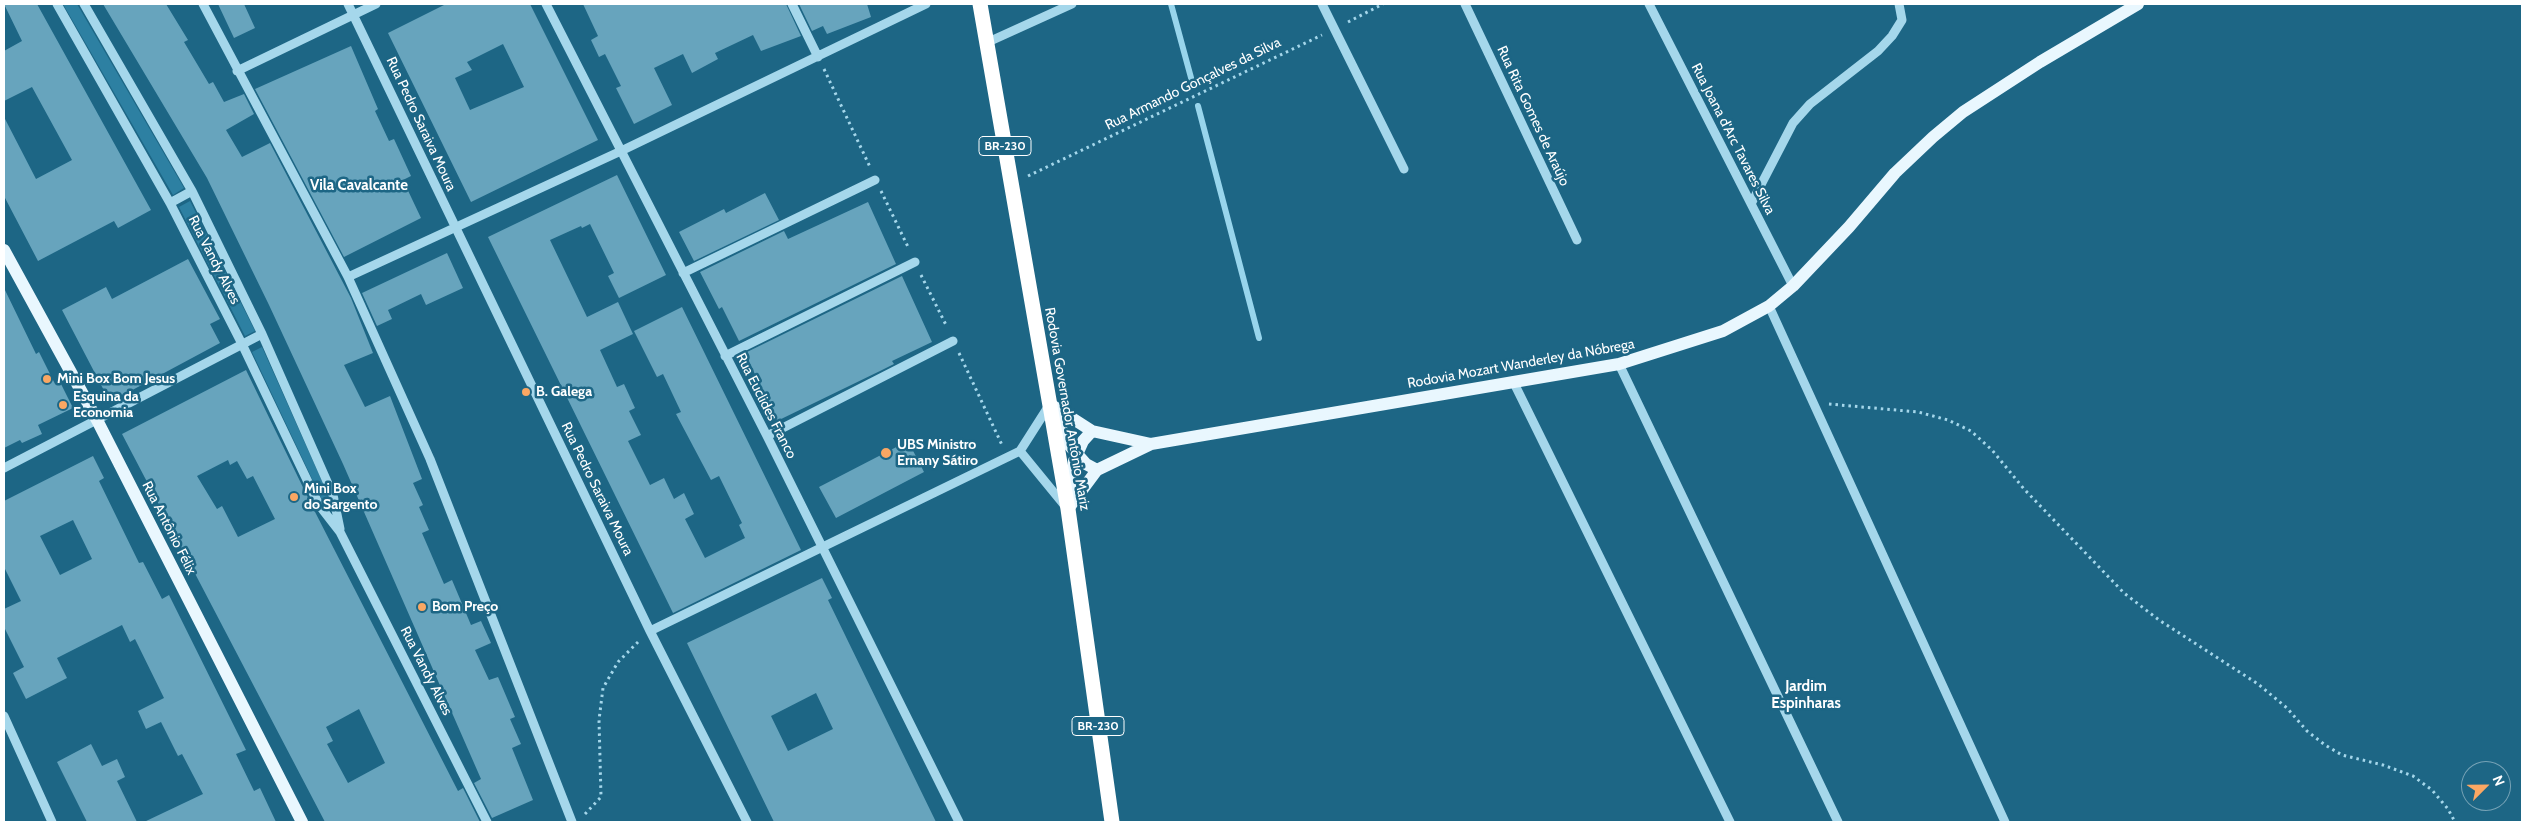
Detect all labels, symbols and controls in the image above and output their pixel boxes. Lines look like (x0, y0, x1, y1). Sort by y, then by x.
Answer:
street label: Rua Armando Gonçalves da Silva (1102, 34, 1284, 134)
street label: Rua Rita Gomes de Araújo (1493, 43, 1573, 189)
street label: Rua Pedro Saraiva Moura (382, 54, 460, 194)
street label: Rua Joana d'Arc Tavares Silva (1687, 60, 1779, 218)
road number: BR-230 (979, 136, 1031, 156)
district label: Vila Cavalcante (310, 177, 408, 195)
street label: Rua Vandy Alves (184, 213, 244, 307)
street label: Rodovia Governador Antônio Mariz (1041, 306, 1093, 512)
street label: Rodovia Mozart Wanderley da Nóbrega (1406, 336, 1636, 392)
street label: Rua Euclides Franco (732, 350, 800, 462)
place label: Mini Box Bom Jesus (57, 371, 175, 387)
marker: Mini Box Bom Jesus (41, 373, 53, 385)
place label: B. Galega (536, 384, 592, 400)
marker: B. Galega (520, 386, 532, 398)
place label: Esquina da Economia (73, 389, 139, 422)
marker: Esquina da Economia (57, 399, 69, 411)
street label: Rua Pedro Saraiva Moura (557, 420, 637, 558)
place label: UBS Ministro Ernany Sátiro (897, 437, 978, 470)
marker: UBS Ministro Ernany Sátiro (879, 446, 893, 460)
street label: Rua Antônio Félix (138, 478, 200, 578)
place label: Mini Box do Sargento (304, 481, 377, 514)
marker: Mini Box do Sargento (288, 491, 300, 503)
place label: Bom Preço (432, 599, 498, 615)
marker: Bom Preço (416, 601, 428, 613)
street label: Rua Vandy Alves (396, 624, 456, 718)
district label: Jardim Espinharas (1771, 678, 1841, 713)
road number: BR-230 (1072, 716, 1124, 736)
north arrow (2461, 761, 2511, 811)
text: N (2489, 772, 2509, 789)

